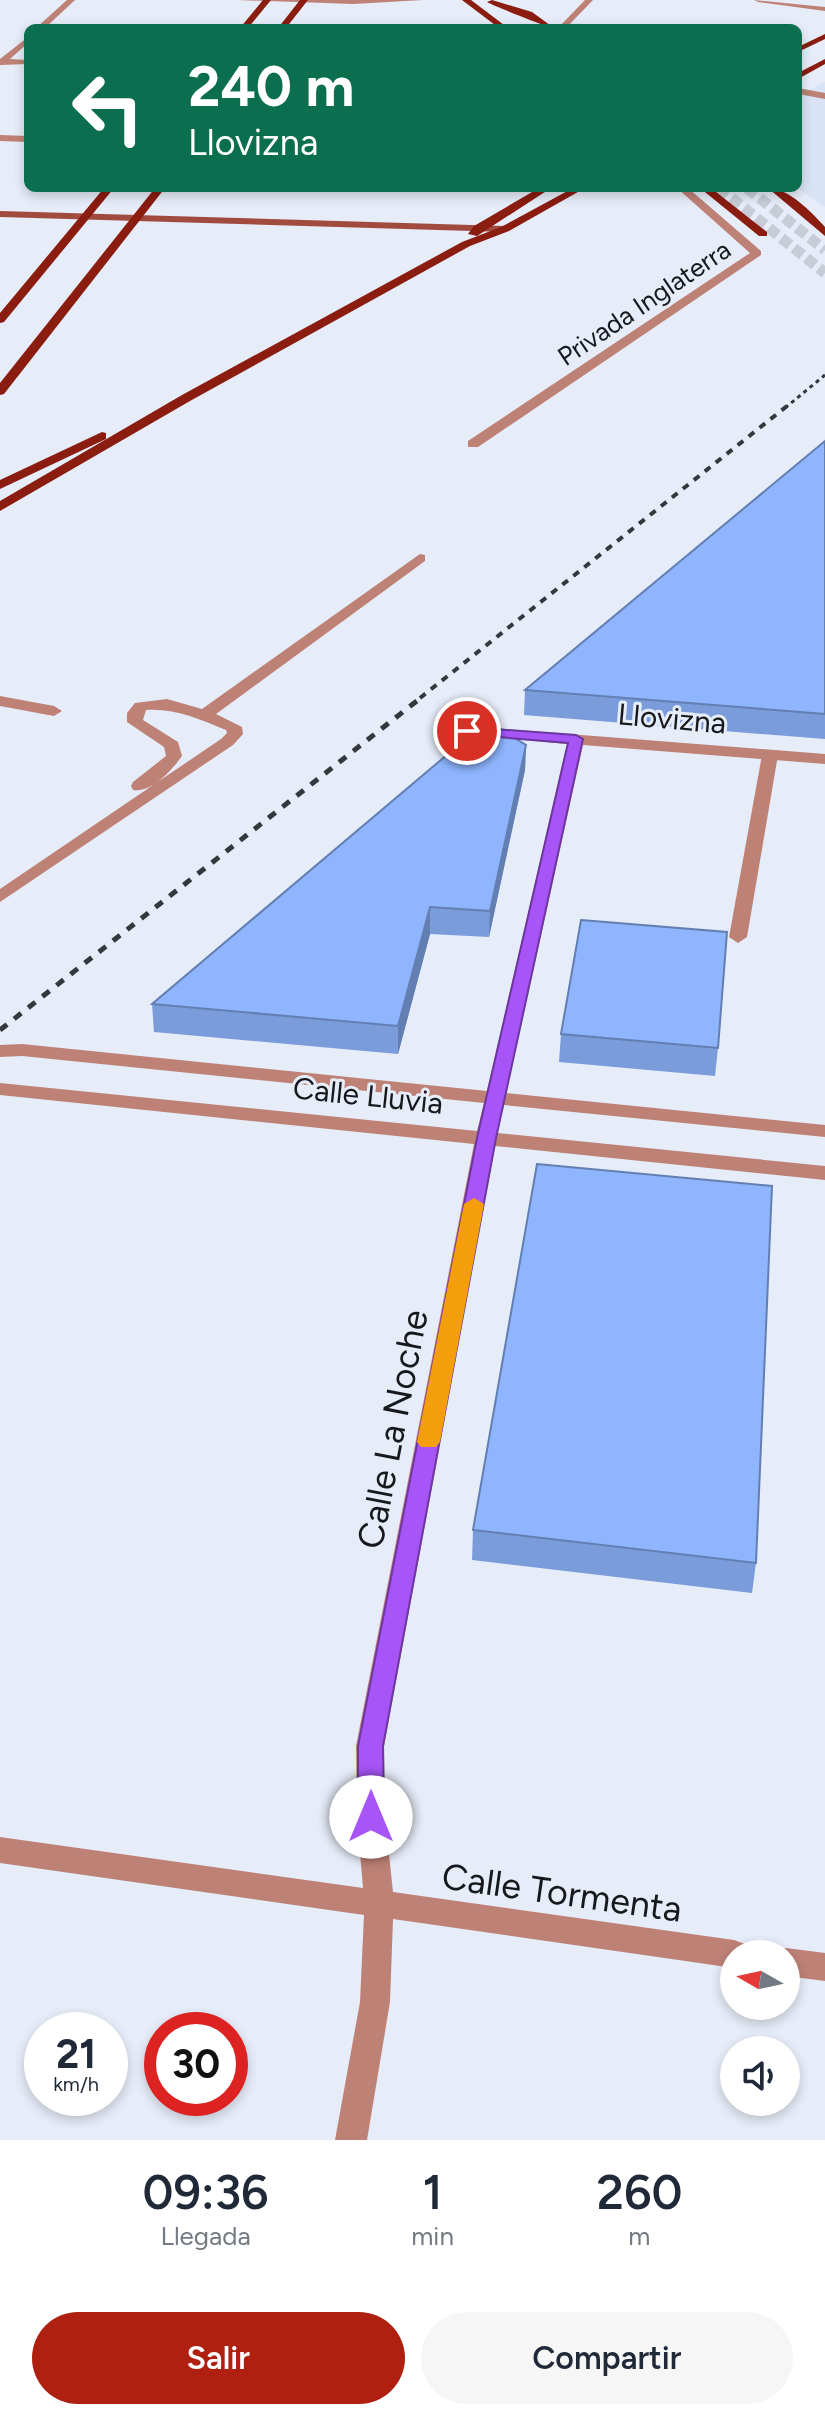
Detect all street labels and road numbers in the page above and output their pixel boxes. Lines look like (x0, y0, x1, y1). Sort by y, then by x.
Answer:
street label: Privada Inglaterra (551, 233, 737, 373)
street label: Llovizna (616, 695, 728, 742)
street label: Calle Lluvia (291, 1069, 445, 1122)
street label: Calle La Noche (348, 1306, 437, 1552)
street label: Calle Tormenta (439, 1854, 685, 1931)

